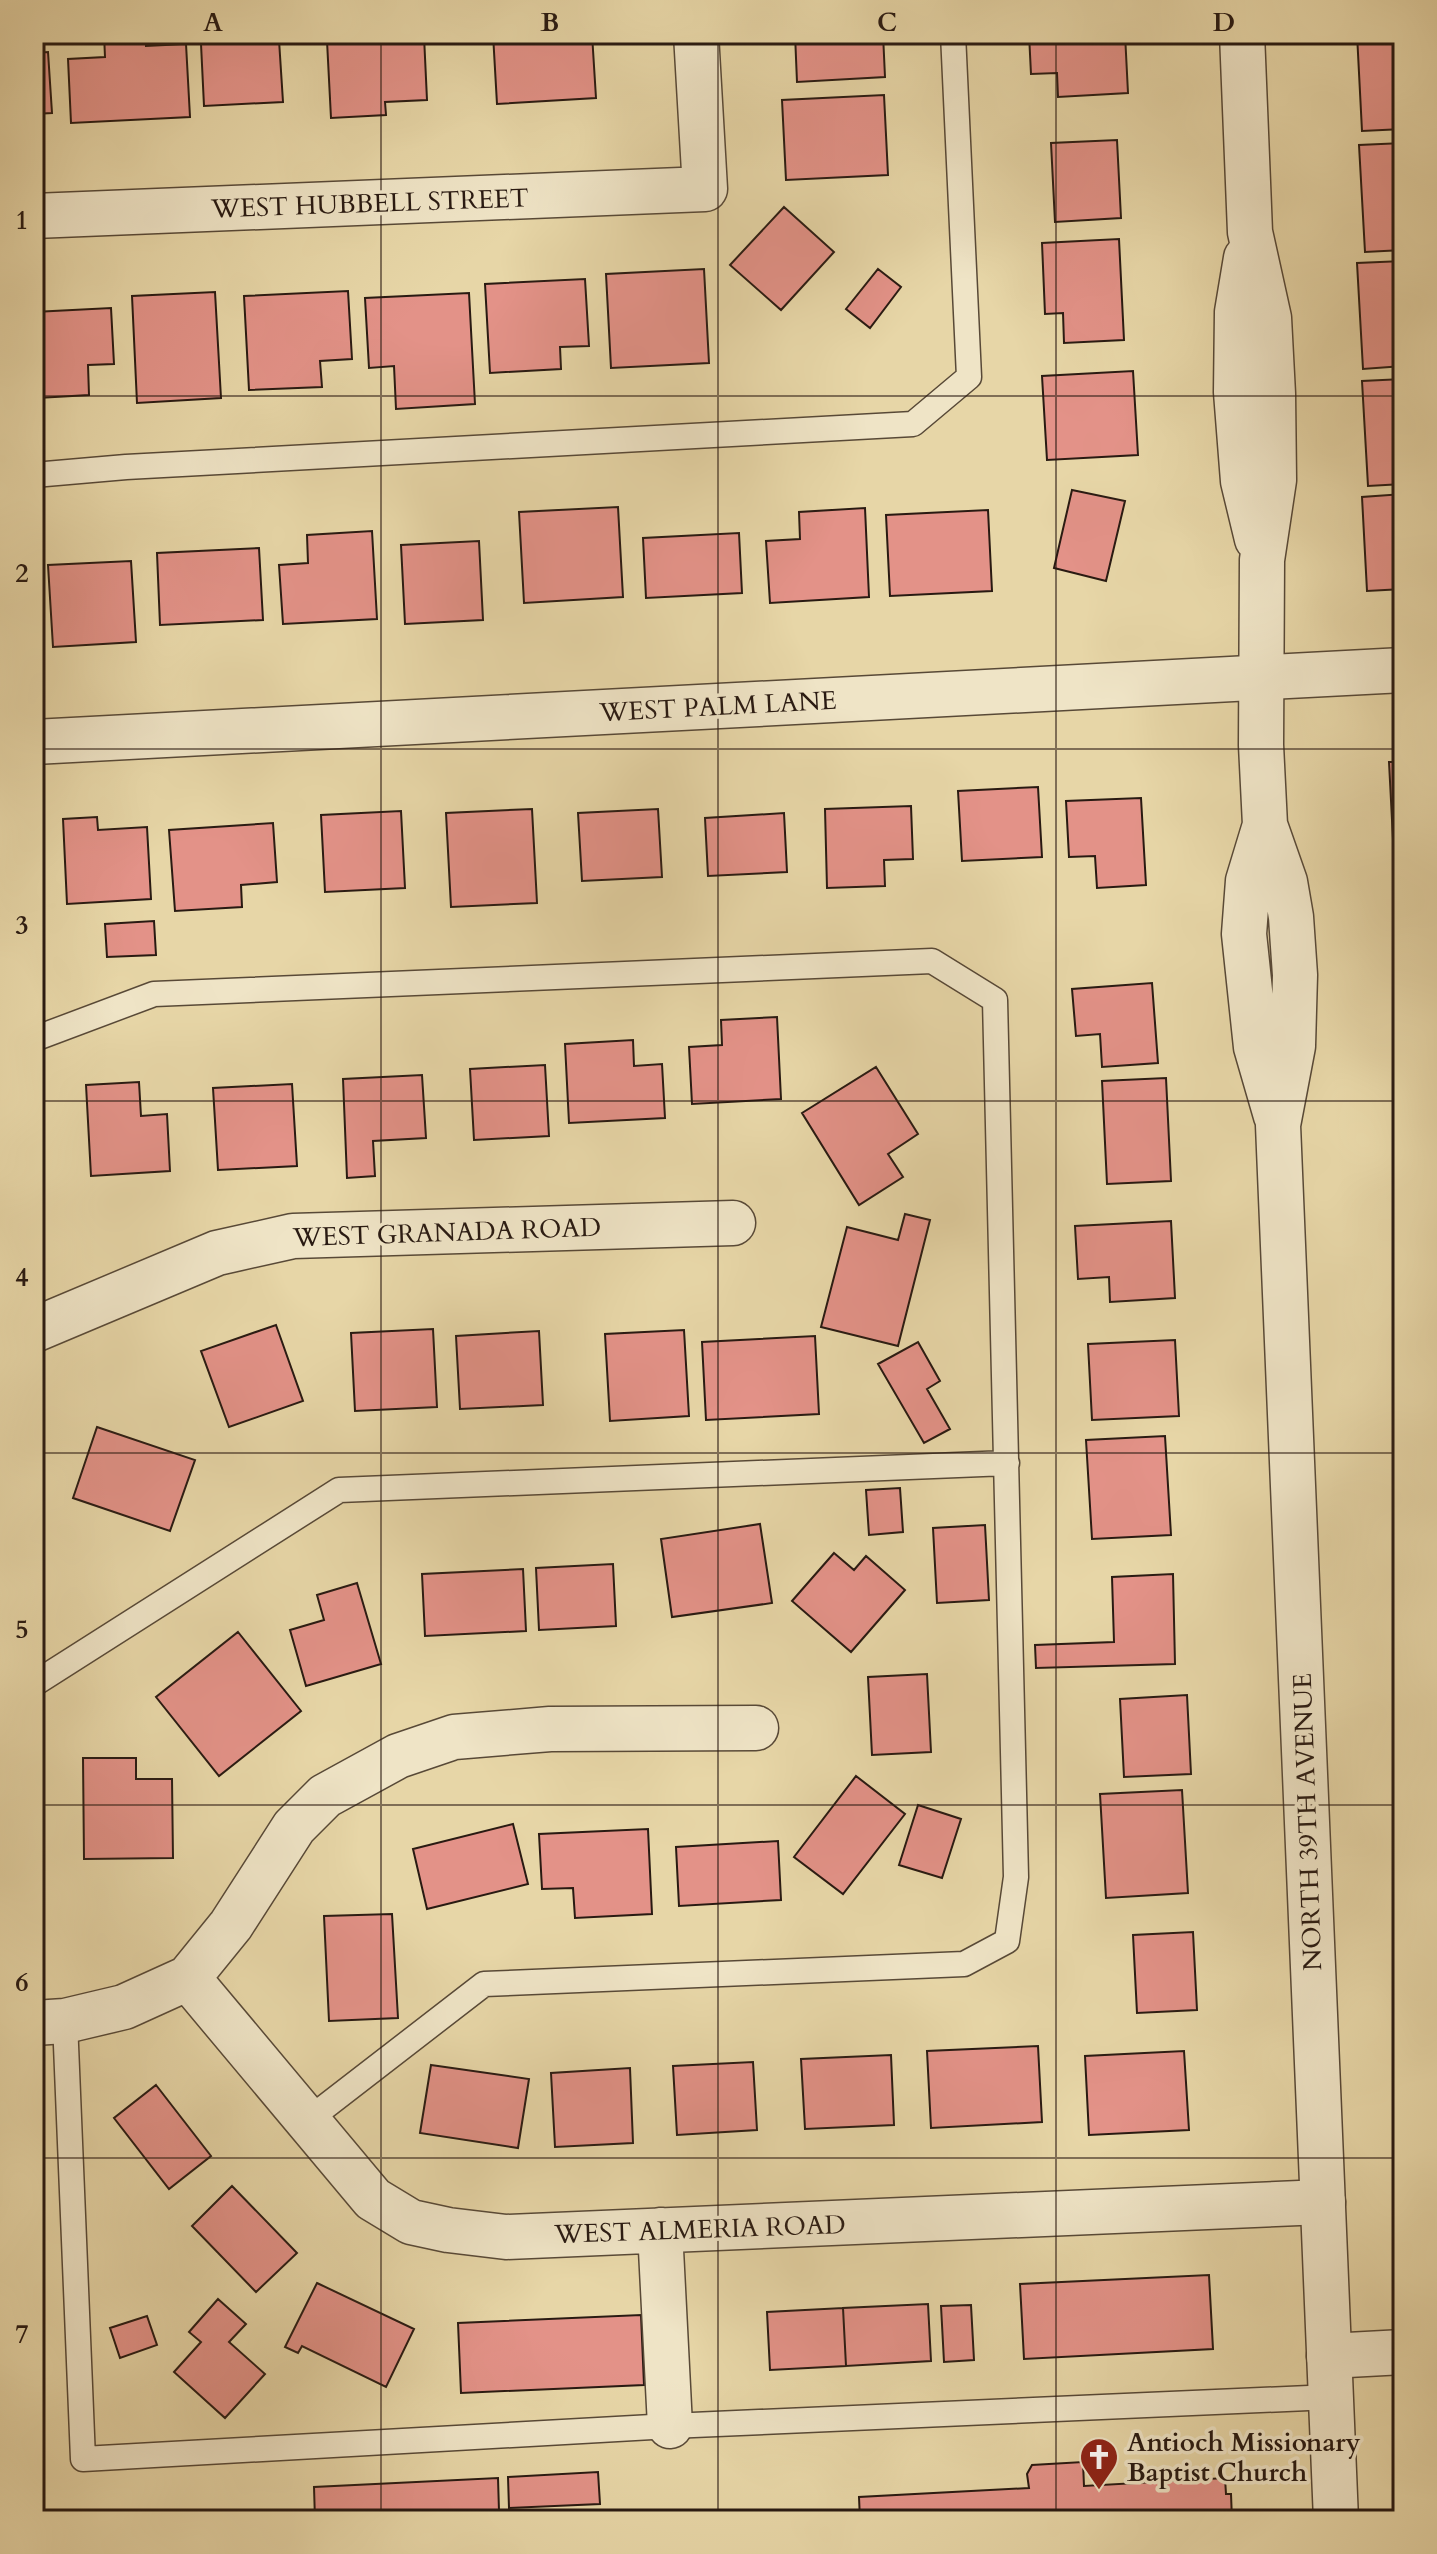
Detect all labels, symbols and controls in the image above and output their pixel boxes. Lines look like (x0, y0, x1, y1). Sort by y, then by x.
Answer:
text: A (203, 5, 223, 40)
text: B (541, 5, 559, 40)
text: C (877, 5, 897, 40)
text: D (1213, 5, 1235, 40)
street label: WEST HUBBELL STREET (210, 180, 529, 227)
text: 1 (15, 203, 29, 238)
text: 2 (15, 556, 29, 591)
street label: WEST PALM LANE (598, 683, 837, 730)
text: 3 (15, 908, 29, 943)
street label: WEST GRANADA ROAD (291, 1210, 602, 1255)
text: 4 (15, 1260, 29, 1295)
text: 5 (15, 1612, 29, 1647)
street label: NORTH 39TH AVENUE (1285, 1672, 1330, 1971)
text: 6 (15, 1965, 29, 2000)
street label: WEST ALMERIA ROAD (553, 2207, 846, 2252)
text: 7 (15, 2317, 29, 2352)
place label: Antioch Missionary Baptist Church (1127, 2425, 1361, 2490)
church icon: Antioch Missionary Baptist Church (1078, 2436, 1120, 2491)

